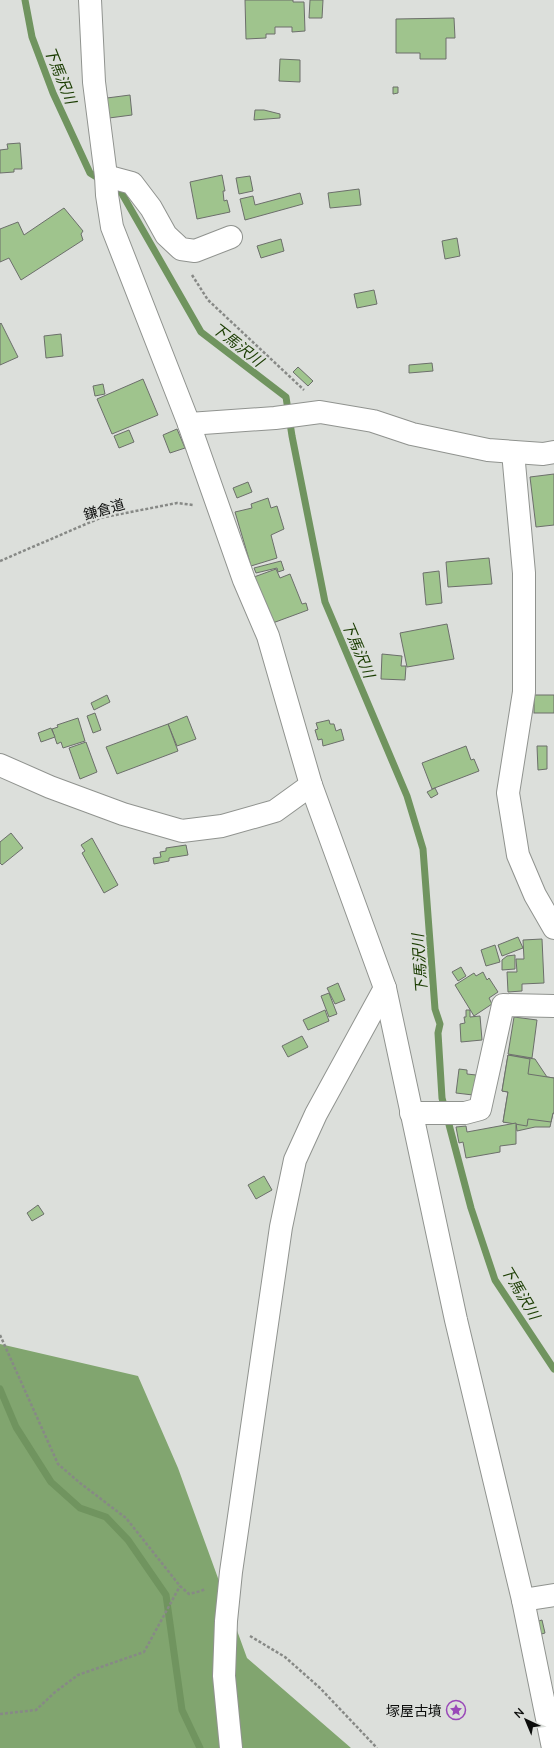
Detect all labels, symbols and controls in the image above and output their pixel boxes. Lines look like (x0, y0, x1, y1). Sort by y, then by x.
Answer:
water label: 下馬沢川 (41, 44, 81, 108)
water label: 下馬沢川 (209, 318, 269, 371)
street label: 鎌倉道 (81, 495, 127, 523)
water label: 下馬沢川 (339, 618, 380, 682)
water label: 下馬沢川 (408, 931, 430, 995)
water label: 下馬沢川 (498, 1262, 545, 1324)
place icon: 塚屋古墳 (445, 1699, 467, 1721)
north arrow (506, 1700, 546, 1740)
place label: 塚屋古墳 (386, 1702, 442, 1719)
text: N (511, 1705, 526, 1720)

